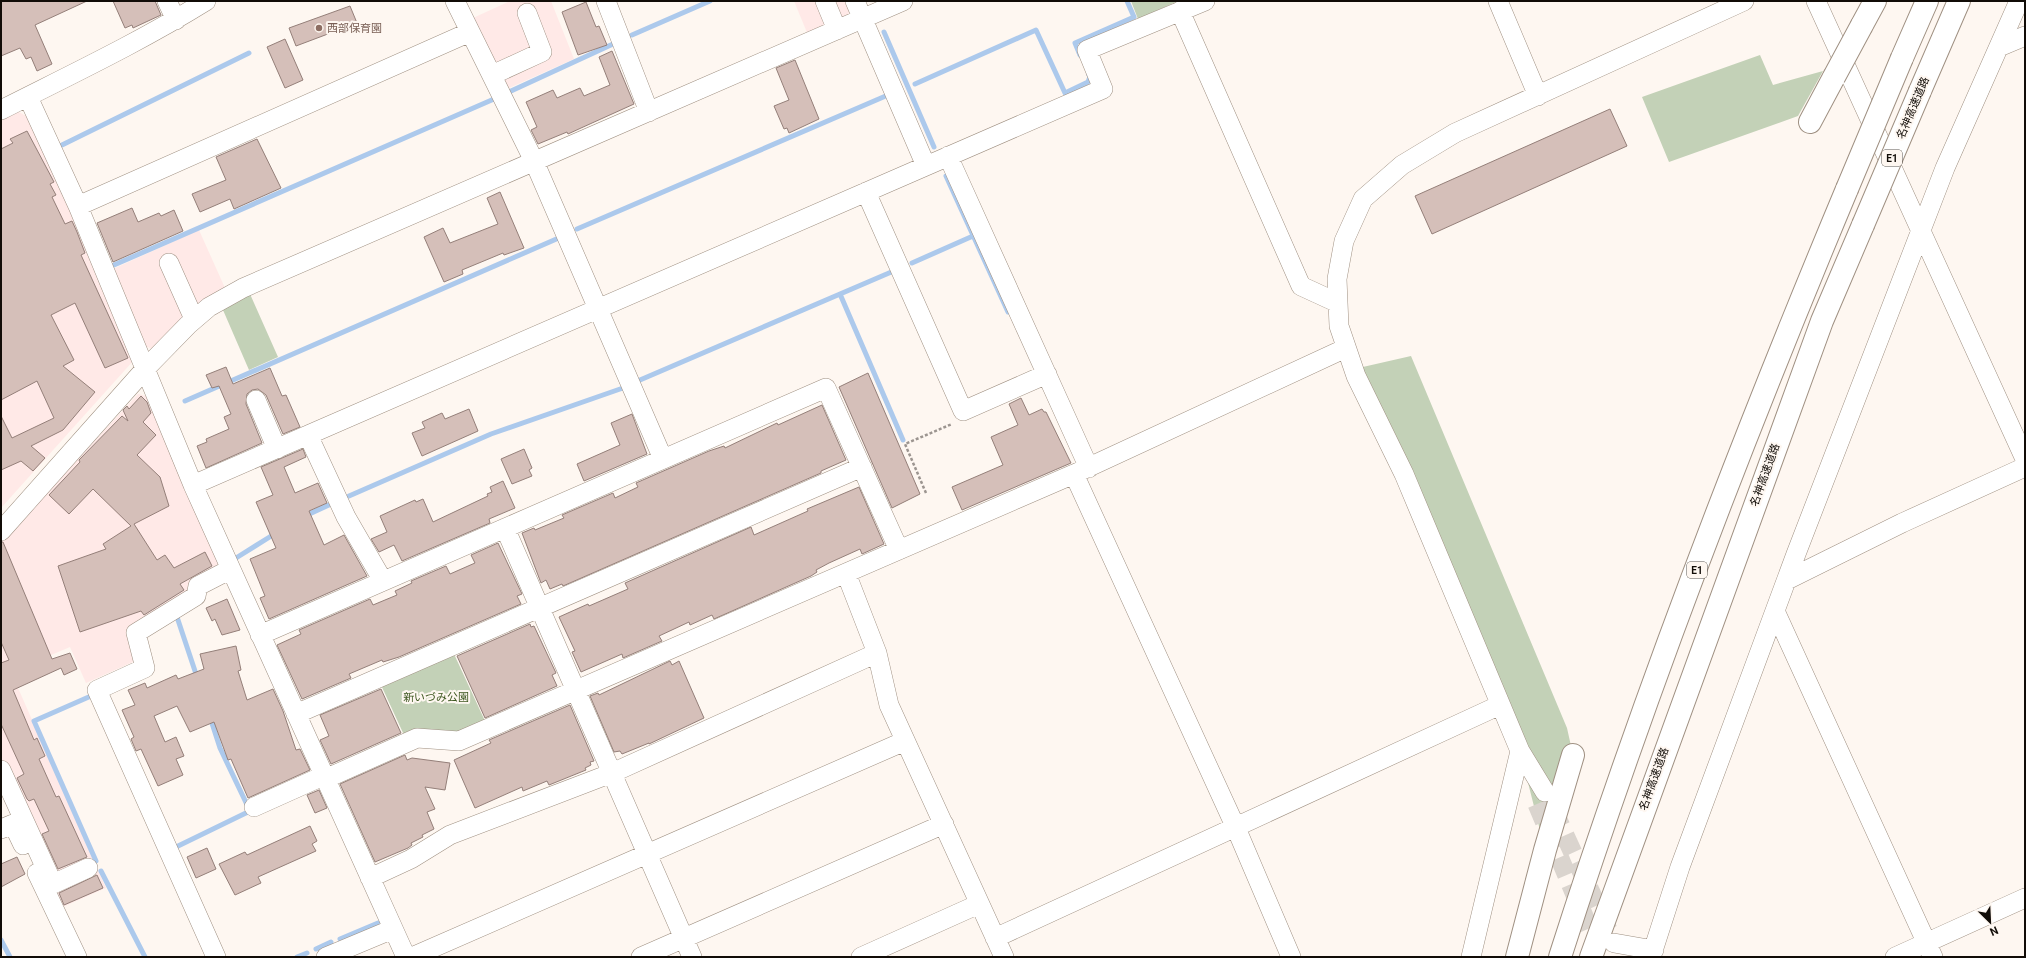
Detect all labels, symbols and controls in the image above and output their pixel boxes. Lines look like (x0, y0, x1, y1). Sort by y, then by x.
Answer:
place label: 西部保育園 (327, 22, 382, 35)
marker: 西部保育園 (314, 23, 324, 33)
street label: 名神高速道路 (1894, 75, 1932, 141)
road number: E1 (1882, 150, 1902, 166)
street label: 名神高速道路 (1748, 442, 1782, 508)
road number: E1 (1687, 562, 1707, 578)
park label: 新いづみ公園 (403, 691, 469, 704)
street label: 名神高速道路 (1637, 746, 1671, 812)
north arrow (1970, 902, 2010, 942)
text: N (1987, 923, 2000, 938)

